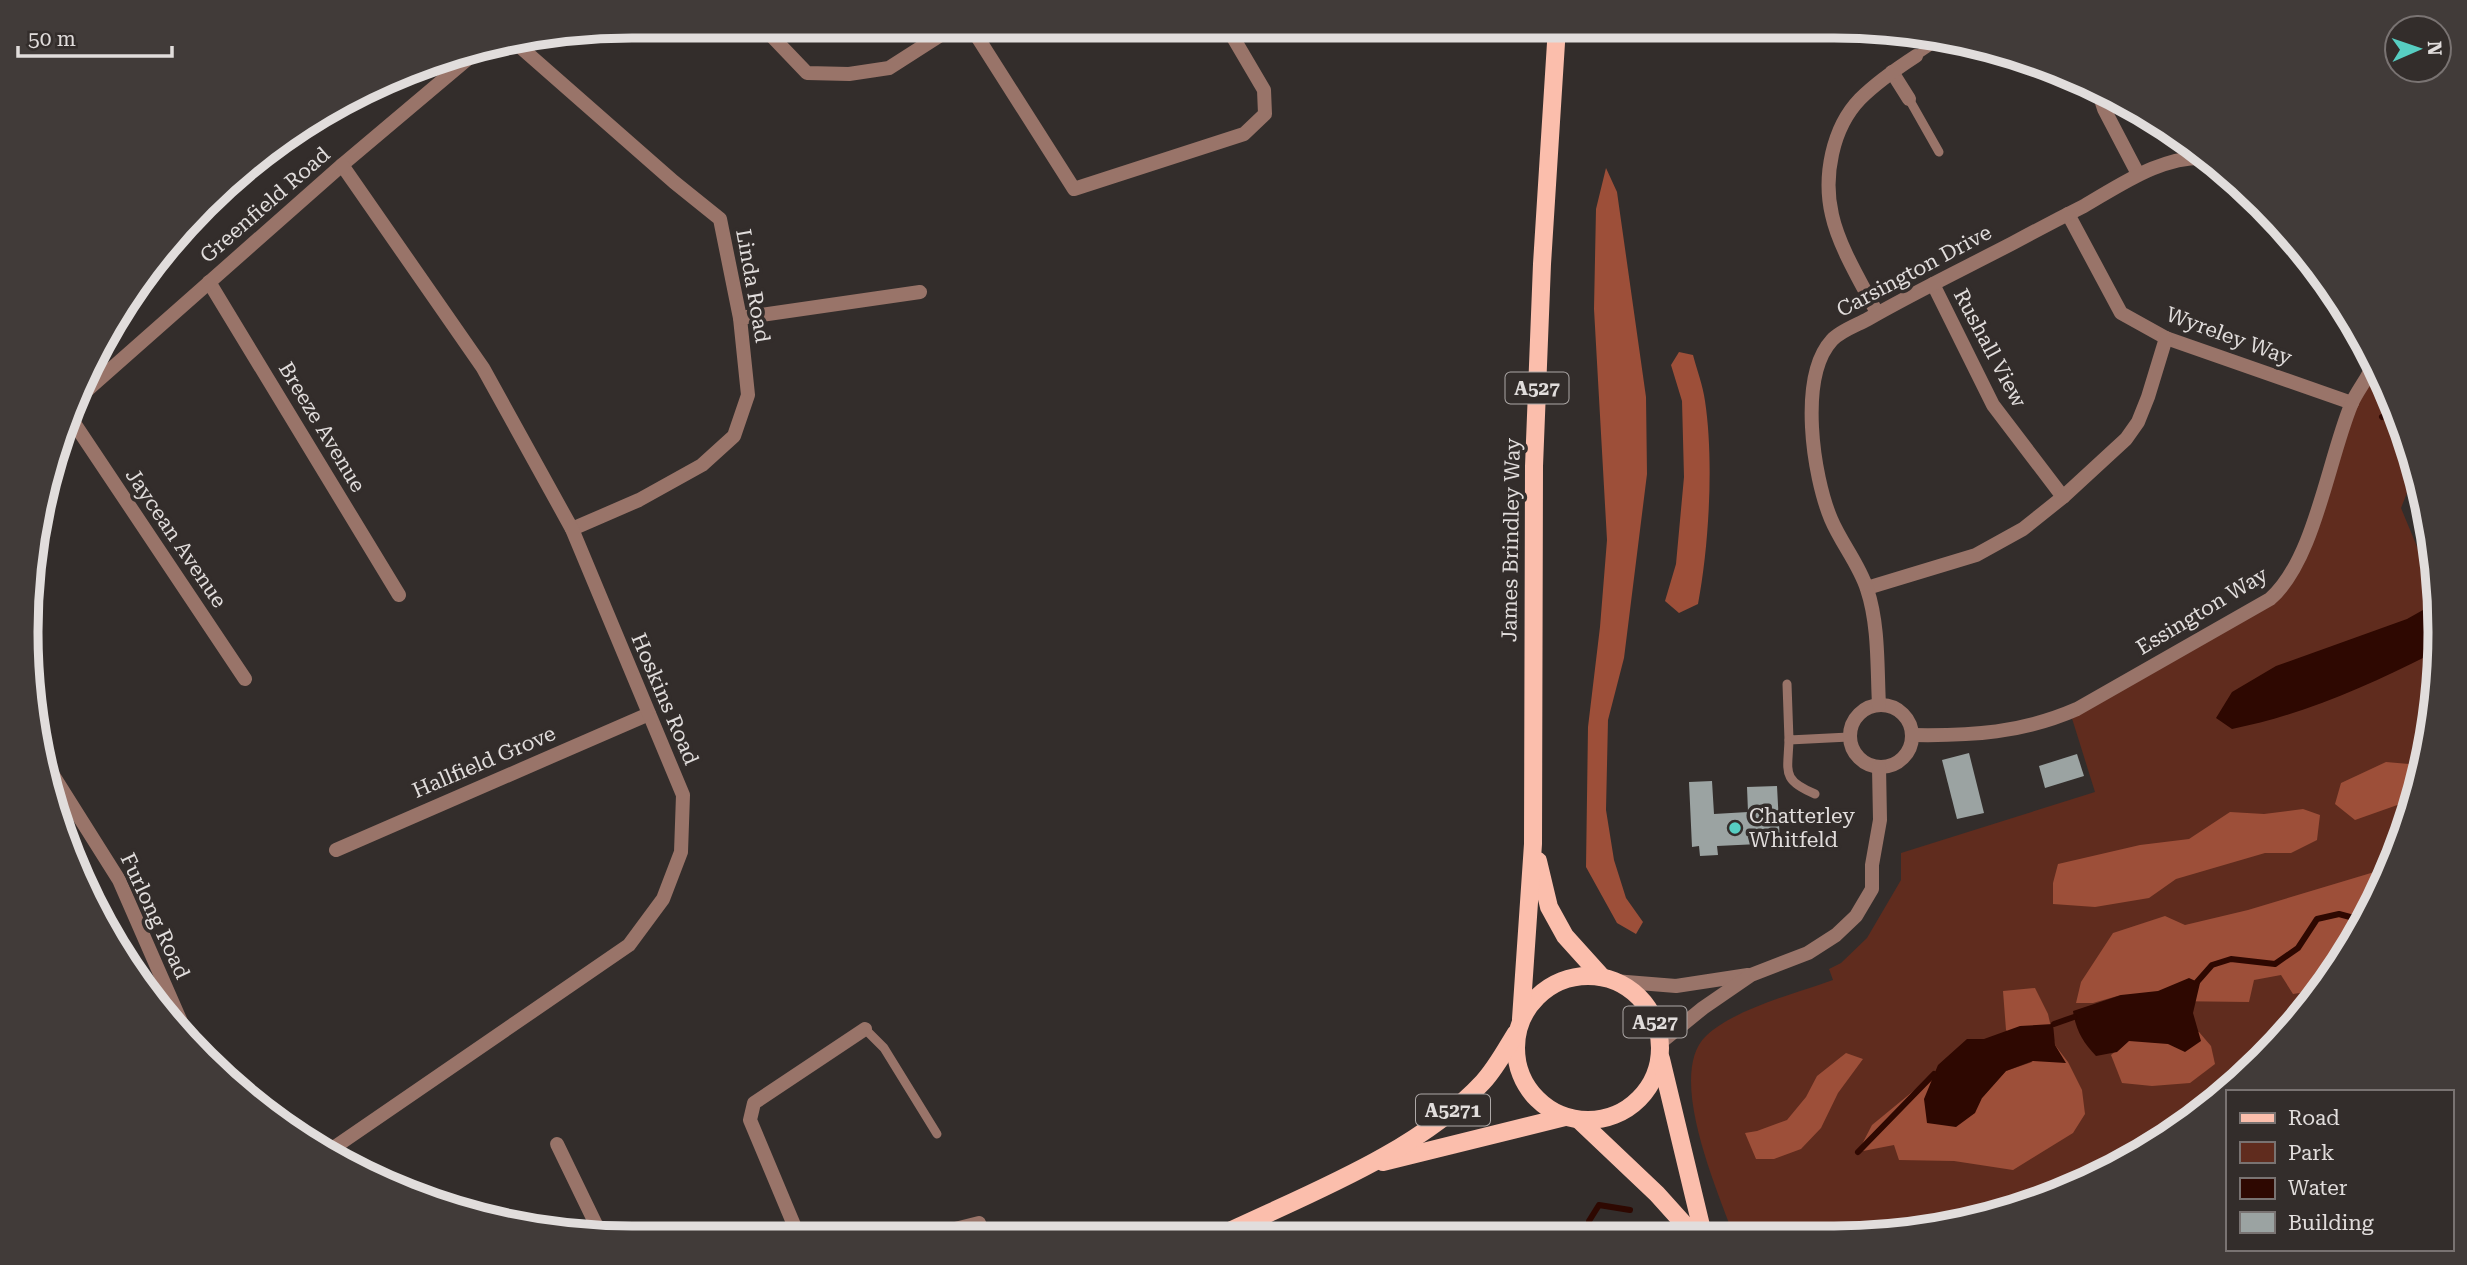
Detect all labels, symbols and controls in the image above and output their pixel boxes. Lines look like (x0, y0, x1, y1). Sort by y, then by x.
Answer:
scale bar (18, 14, 172, 58)
north arrow (2383, 14, 2453, 84)
text: 50 m (28, 27, 76, 51)
text: N (2423, 41, 2446, 57)
street label: Greenfield Road (195, 142, 335, 268)
street label: Carsington Drive (1833, 220, 1995, 322)
street label: Linda Road (731, 227, 775, 345)
street label: Rushall View (1949, 285, 2032, 412)
street label: Wyreley Way (2163, 302, 2296, 370)
street label: Breeze Avenue (274, 358, 370, 496)
road number: A527 (1506, 372, 1568, 404)
street label: James Brindley Way (1497, 437, 1525, 642)
street label: Jaycean Avenue (121, 464, 231, 612)
street label: Essington Way (2132, 562, 2273, 660)
street label: Hoskins Road (626, 630, 704, 769)
street label: Hallfield Grove (409, 721, 559, 803)
place label: Chatterley Whitfeld (1749, 804, 1855, 852)
marker: Chatterley Whitfeld (1727, 820, 1743, 836)
street label: Furlong Road (115, 849, 195, 983)
road number: A527 (1624, 1006, 1686, 1038)
legend (2226, 1090, 2453, 1251)
road number: A5271 (1416, 1094, 1490, 1126)
text: Road (2288, 1106, 2340, 1130)
text: Park (2288, 1141, 2334, 1165)
text: Water (2288, 1176, 2348, 1200)
text: Building (2288, 1211, 2374, 1235)

